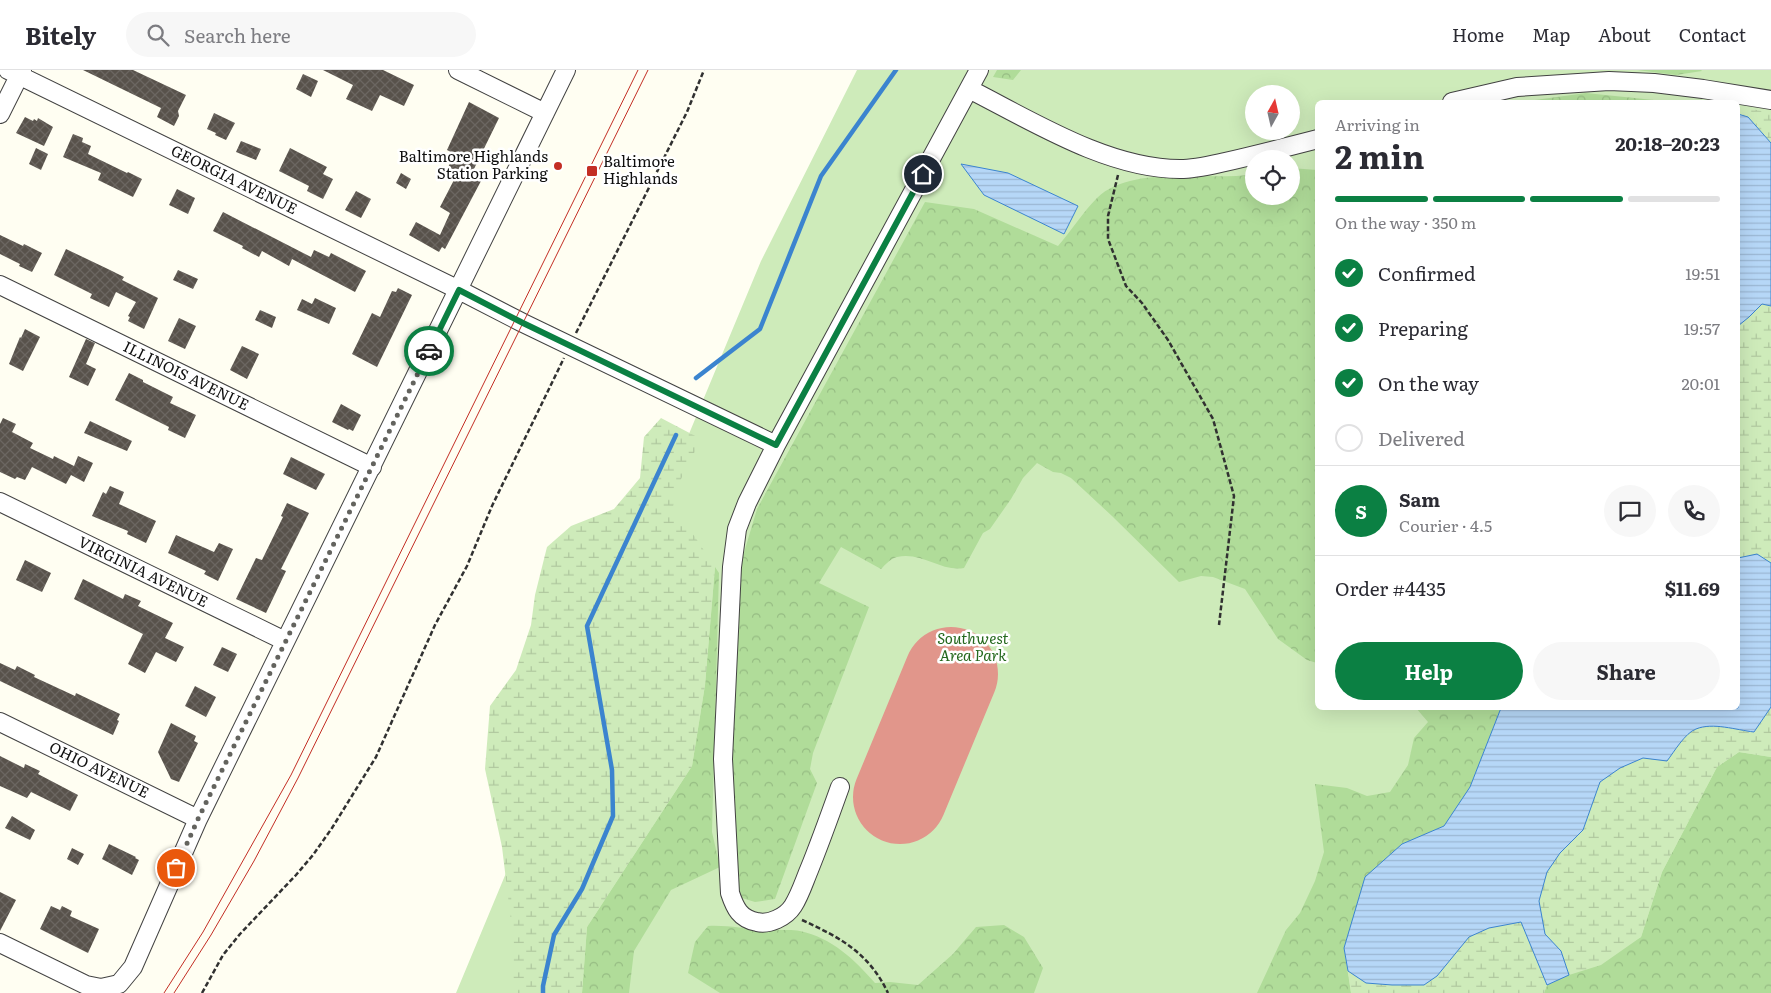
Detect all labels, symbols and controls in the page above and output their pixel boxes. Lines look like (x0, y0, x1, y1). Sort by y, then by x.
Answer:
search box (126, 12, 476, 57)
text: Bitely (25, 17, 96, 52)
icon: search (144, 21, 172, 49)
text: Search here (184, 21, 291, 49)
text: Home (1452, 21, 1504, 48)
text: Map (1532, 21, 1570, 48)
text: About (1598, 21, 1651, 48)
text: Contact (1679, 21, 1746, 48)
north arrow (1245, 85, 1300, 140)
map controls (1245, 85, 1300, 205)
text: Arriving in (1335, 112, 1420, 136)
text: 20:18–20:23 (1615, 129, 1720, 157)
text: 2 min (1335, 131, 1424, 179)
street label: GEORGIA AVENUE (167, 138, 302, 219)
place label: Baltimore Highlands Station Parking (399, 144, 549, 184)
place label: Baltimore Highlands (603, 149, 678, 189)
button: locate (1245, 150, 1300, 205)
pin (902, 153, 944, 195)
marker: Baltimore Highlands Station Parking (552, 160, 564, 172)
icon: home (909, 160, 937, 188)
marker: Baltimore Highlands (585, 164, 599, 178)
text: On the way · 350 m (1335, 210, 1476, 234)
icon: check (1335, 259, 1363, 287)
text: Confirmed (1378, 259, 1476, 287)
text: 19:51 (1685, 261, 1720, 285)
icon: check (1335, 314, 1363, 342)
text: Preparing (1378, 314, 1468, 342)
text: 19:57 (1684, 316, 1720, 340)
courier (404, 326, 454, 376)
street label: ILLINOIS AVENUE (120, 334, 253, 415)
icon: car (415, 337, 443, 365)
icon: check (1335, 369, 1363, 397)
text: On the way (1378, 369, 1479, 397)
text: 20:01 (1682, 371, 1720, 395)
text: Delivered (1378, 424, 1465, 452)
text: Sam (1399, 485, 1440, 513)
button: chat (1604, 485, 1656, 537)
button: phone (1668, 485, 1720, 537)
text: S (1355, 497, 1367, 525)
text: Courier · 4.5 (1399, 513, 1492, 537)
street label: VIRGINIA AVENUE (75, 529, 212, 612)
text: Order #4435 (1335, 574, 1446, 602)
text: $11.69 (1665, 574, 1720, 602)
park label: Southwest Area Park (937, 626, 1009, 666)
button: Help (1335, 642, 1523, 700)
button: Share (1533, 642, 1720, 700)
street label: OHIO AVENUE (46, 734, 154, 803)
pin (155, 847, 197, 889)
icon: bag (162, 854, 190, 882)

